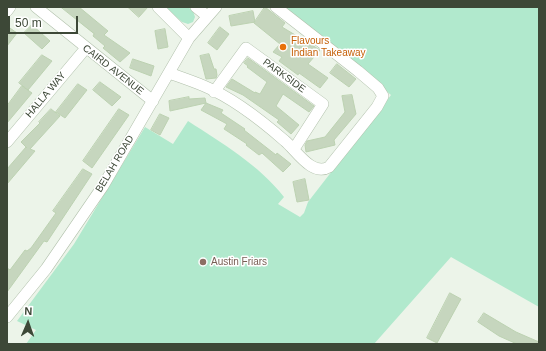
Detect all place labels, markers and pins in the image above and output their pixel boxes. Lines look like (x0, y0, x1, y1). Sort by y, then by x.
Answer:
place label: Flavours Indian Takeaway (291, 35, 365, 58)
marker: Flavours Indian Takeaway (278, 42, 288, 52)
place label: Austin Friars (211, 256, 267, 268)
marker: Austin Friars (198, 257, 208, 267)

